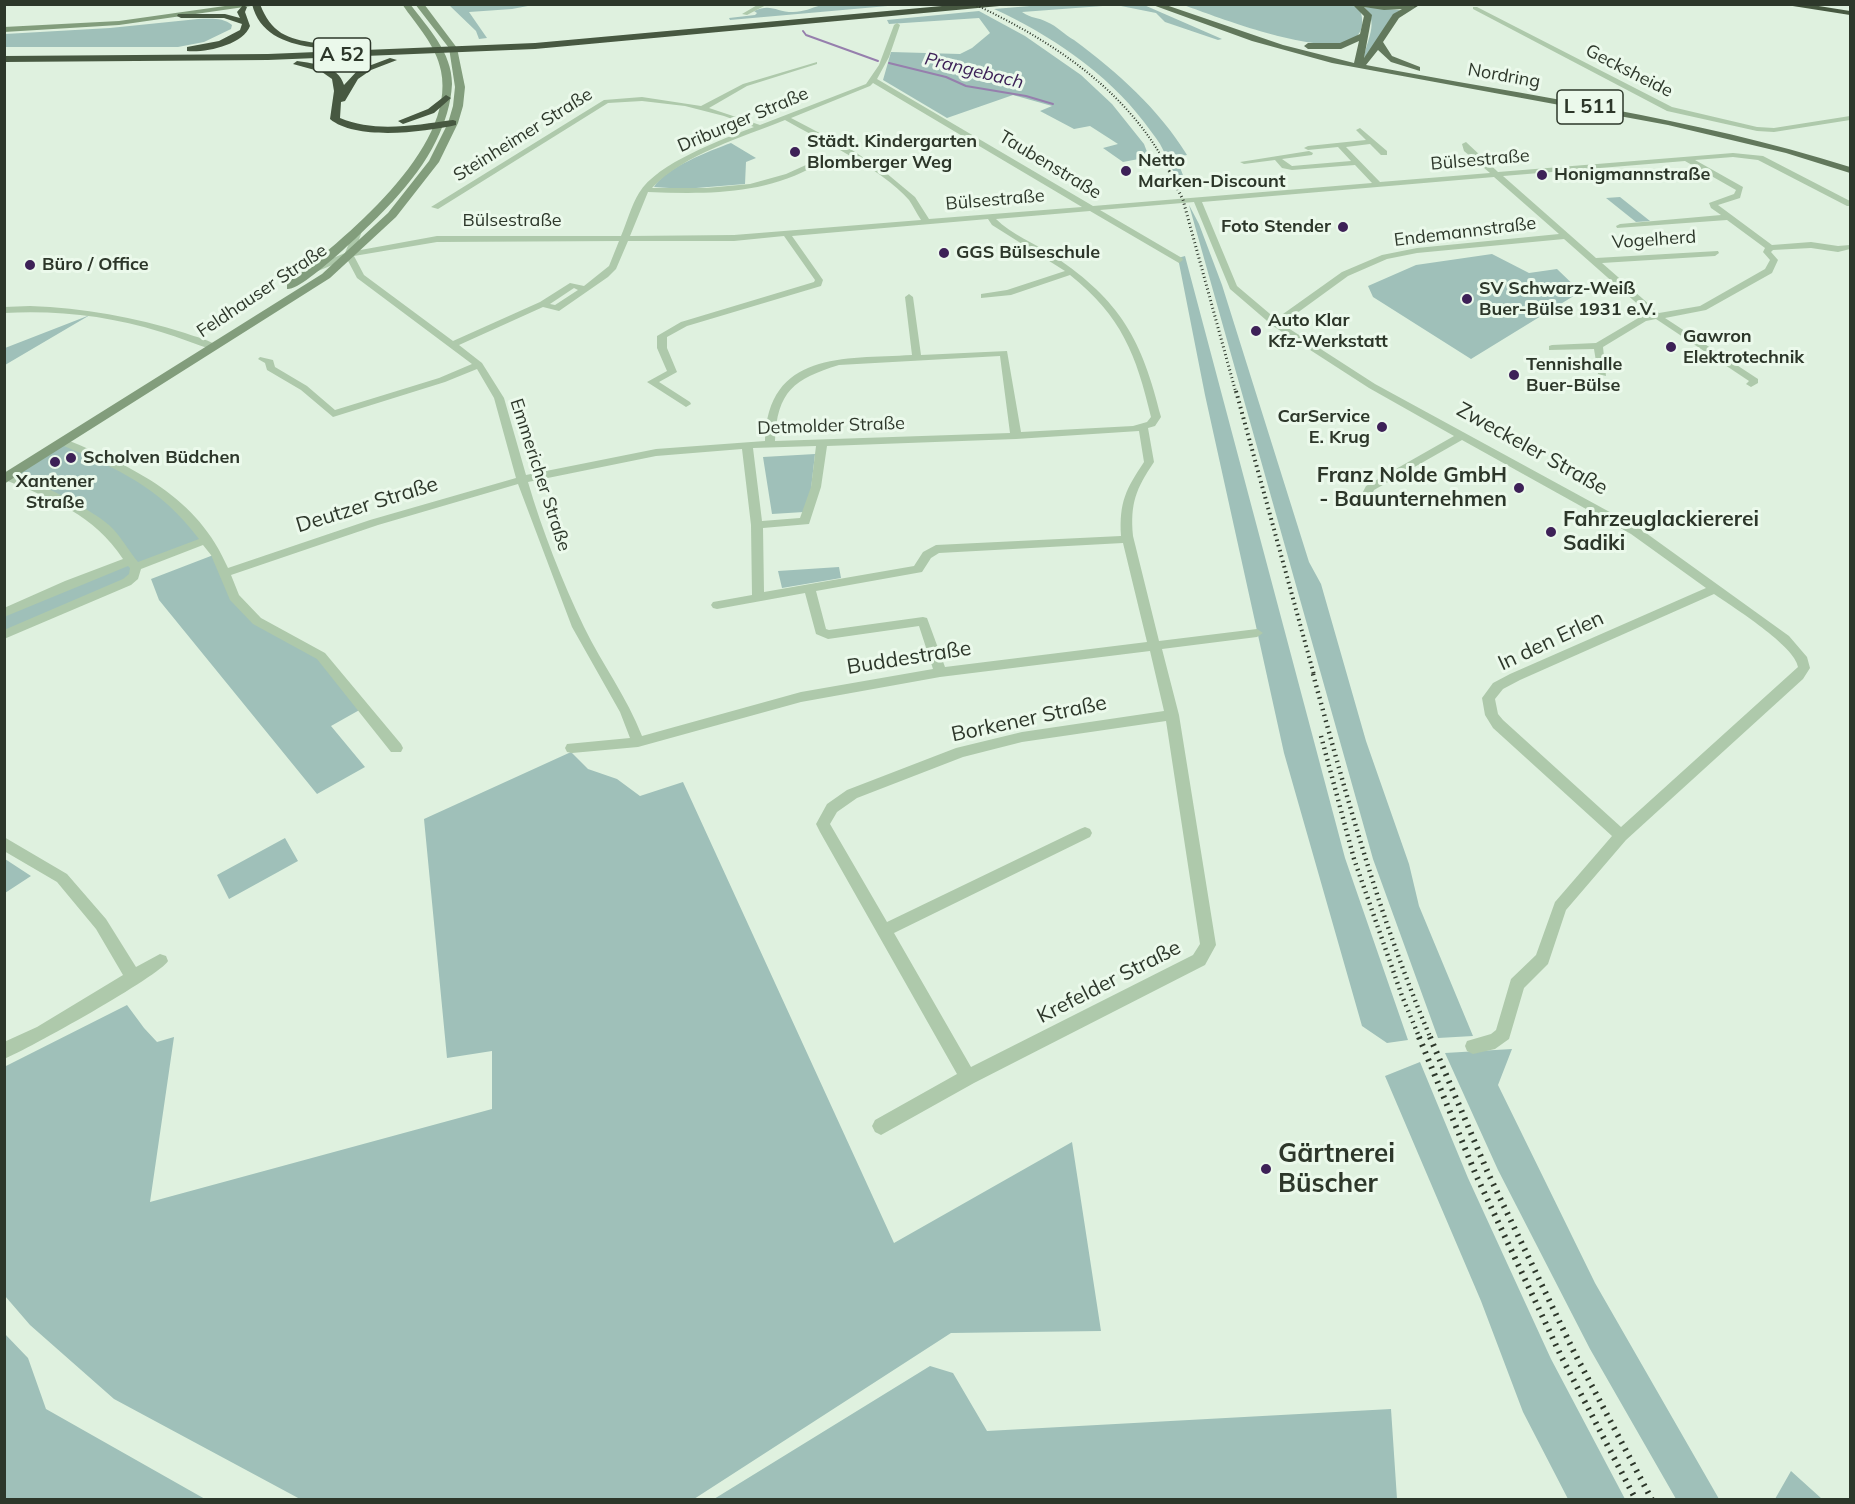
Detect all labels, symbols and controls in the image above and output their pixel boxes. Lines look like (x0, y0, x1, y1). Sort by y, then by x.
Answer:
road number: A 52 (314, 38, 370, 72)
street label: Gecksheide (1582, 40, 1676, 102)
water label: Prangebach (922, 48, 1026, 94)
street label: Nordring (1466, 59, 1542, 93)
street label: Driburger Straße (674, 83, 812, 157)
street label: Steinheimer Straße (450, 84, 596, 186)
road number: L 511 (1557, 90, 1623, 124)
street label: Taubenstraße (995, 126, 1105, 204)
place label: Städt. Kindergarten Blomberger Weg (807, 131, 977, 174)
marker: Städt. Kindergarten Blomberger Weg (788, 145, 802, 159)
street label: Bülsestraße (1430, 145, 1530, 175)
place label: Netto Marken-Discount (1138, 150, 1286, 192)
marker: Netto Marken-Discount (1119, 164, 1133, 178)
place label: Honigmannstraße (1554, 164, 1710, 186)
marker: Honigmannstraße (1535, 168, 1549, 182)
street label: Bülsestraße (945, 185, 1045, 215)
street label: Bülsestraße (462, 210, 562, 232)
street label: Endemannstraße (1393, 213, 1537, 251)
place label: Foto Stender (1221, 216, 1331, 238)
marker: Foto Stender (1336, 220, 1350, 234)
street label: Vogelherd (1611, 226, 1697, 254)
street label: Feldhauser Straße (193, 239, 331, 343)
place label: GGS Bülseschule (956, 242, 1100, 264)
marker: GGS Bülseschule (937, 246, 951, 260)
place label: Büro / Office (42, 254, 149, 276)
marker: Büro / Office (23, 258, 37, 272)
place label: SV Schwarz-Weiß Buer-Bülse 1931 e.V. (1479, 278, 1656, 320)
marker: SV Schwarz-Weiß Buer-Bülse 1931 e.V. (1460, 292, 1474, 306)
place label: Auto Klar Kfz-Werkstatt (1268, 310, 1388, 352)
marker: Auto Klar Kfz-Werkstatt (1249, 324, 1263, 338)
place label: Gawron Elektrotechnik (1683, 326, 1804, 368)
marker: Gawron Elektrotechnik (1664, 340, 1678, 354)
place label: Tennishalle Buer-Bülse (1526, 354, 1622, 397)
marker: Tennishalle Buer-Bülse (1507, 368, 1521, 382)
street label: Emmericher Straße (505, 396, 575, 554)
street label: Zweckeler Straße (1452, 397, 1612, 501)
place label: CarService E. Krug (1277, 406, 1370, 448)
street label: Detmolder Straße (757, 413, 905, 439)
marker: CarService E. Krug (1375, 420, 1389, 434)
place label: Scholven Büdchen (83, 447, 240, 469)
marker: Scholven Büdchen (64, 451, 78, 465)
marker: Xantener Straße (48, 455, 62, 469)
place label: Franz Nolde GmbH - Bauunternehmen (1317, 463, 1507, 513)
place label: Xantener Straße (16, 471, 94, 514)
street label: Deutzer Straße (293, 471, 441, 539)
marker: Franz Nolde GmbH - Bauunternehmen (1512, 481, 1526, 495)
place label: Fahrzeuglackiererei Sadiki (1563, 507, 1759, 557)
marker: Fahrzeuglackiererei Sadiki (1544, 525, 1558, 539)
street label: In den Erlen (1494, 606, 1608, 676)
street label: Buddestraße (845, 636, 973, 680)
street label: Borkener Straße (949, 690, 1109, 748)
street label: Krefelder Straße (1033, 935, 1185, 1029)
place label: Gärtnerei Büscher (1278, 1138, 1395, 1200)
marker: Gärtnerei Büscher (1259, 1162, 1273, 1176)

